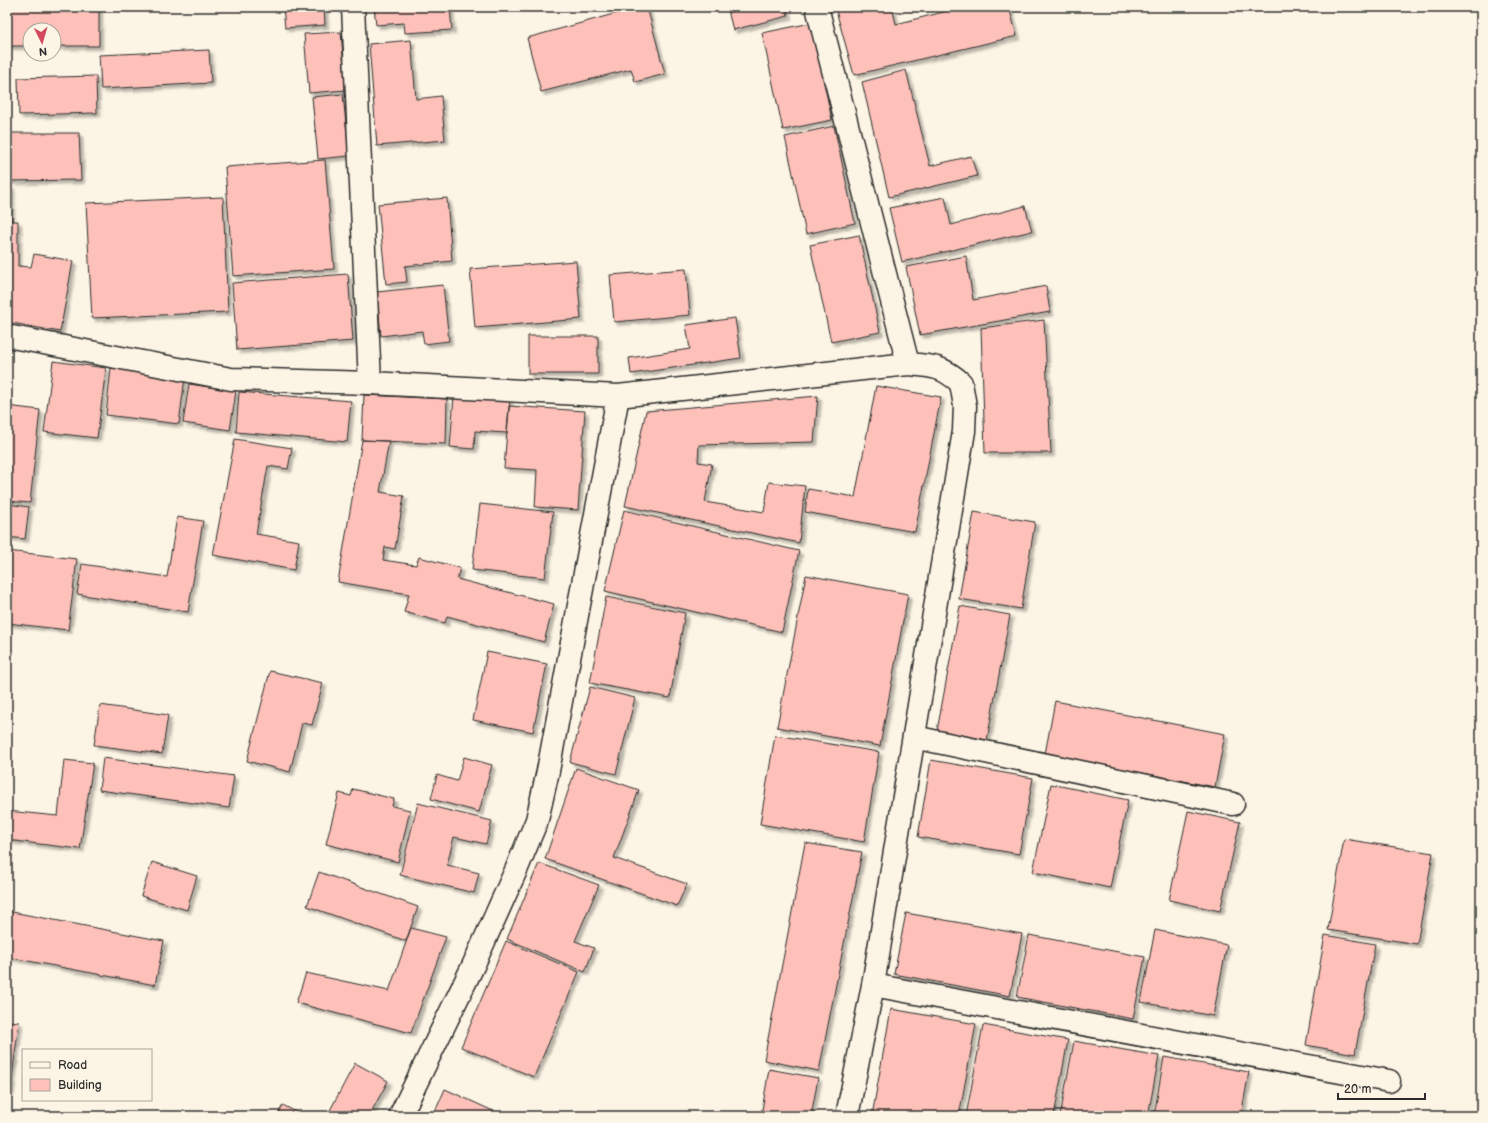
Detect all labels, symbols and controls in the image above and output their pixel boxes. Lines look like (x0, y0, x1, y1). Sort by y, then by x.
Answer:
north arrow (22, 22, 62, 62)
text: N (38, 45, 48, 58)
legend (22, 1049, 152, 1101)
text: Road (58, 1058, 87, 1073)
scale bar (1338, 1075, 1425, 1101)
text: Building (58, 1078, 102, 1093)
text: 20 m (1344, 1082, 1371, 1097)

